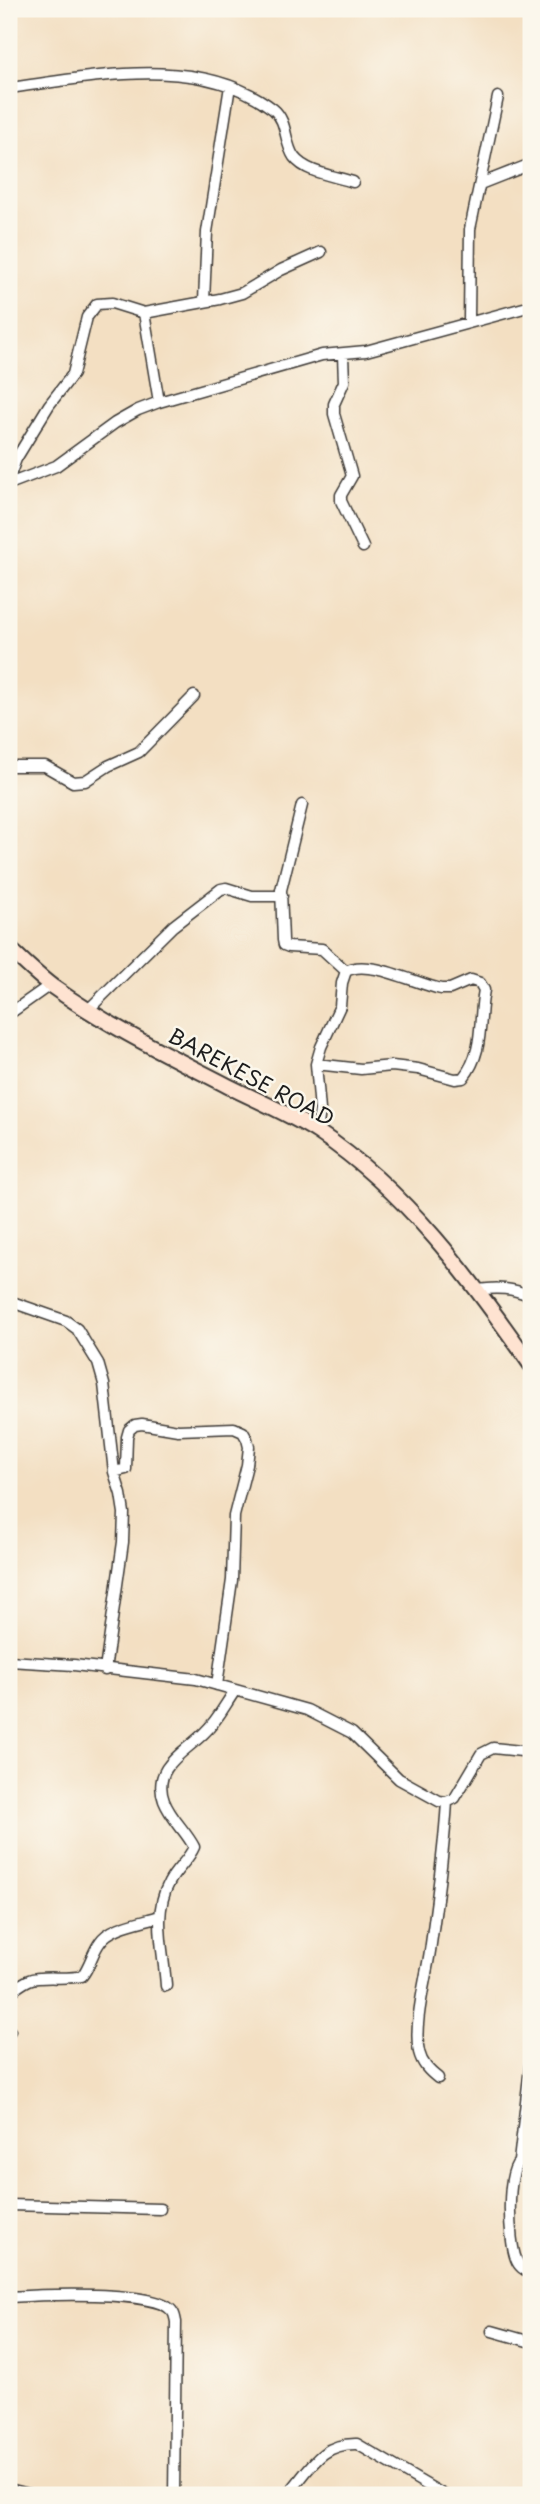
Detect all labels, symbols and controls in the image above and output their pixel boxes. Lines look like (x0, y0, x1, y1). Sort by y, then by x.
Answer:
street label: BAREKESE ROAD (163, 1019, 341, 1133)

